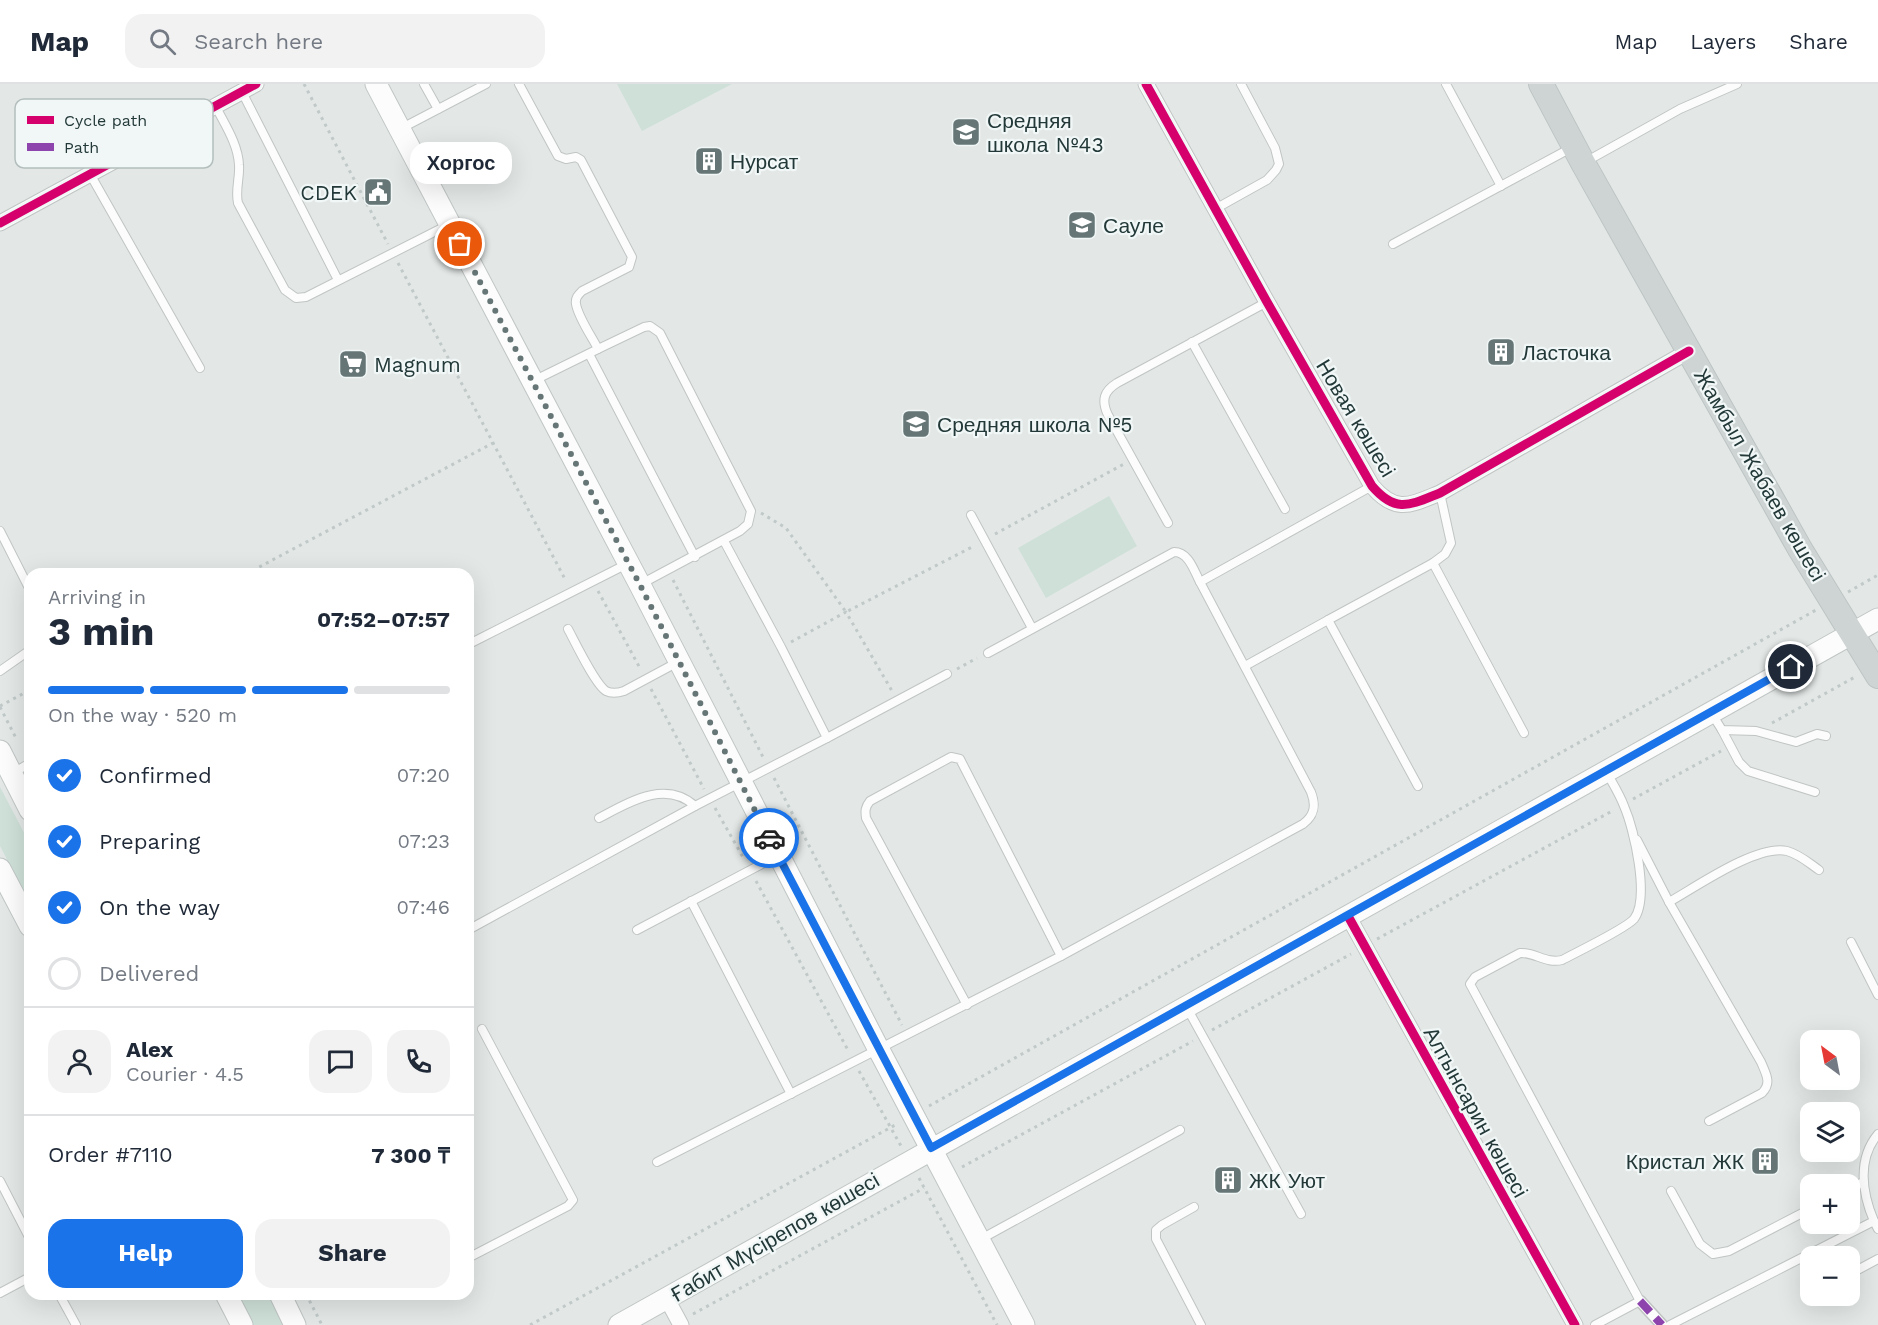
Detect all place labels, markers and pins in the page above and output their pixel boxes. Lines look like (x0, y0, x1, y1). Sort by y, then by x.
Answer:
place label: Средняя школа №43 (987, 108, 1104, 157)
school or university icon: Средняя школа №43 (950, 116, 982, 148)
callout: Хоргос (409, 142, 511, 184)
building icon: Нурсат (693, 145, 725, 177)
place label: Нурсат (730, 149, 799, 174)
public building icon: CDEK (362, 176, 394, 208)
place label: CDEK (300, 180, 357, 205)
school or university icon: Сауле (1066, 209, 1098, 241)
place label: Сауле (1103, 213, 1164, 238)
pin (434, 218, 485, 269)
building icon: Ласточка (1485, 336, 1517, 368)
place label: Ласточка (1522, 340, 1611, 365)
supermarket icon: Magnum (337, 348, 369, 380)
place label: Magnum (374, 352, 461, 377)
school or university icon: Средняя школа №5 (900, 408, 932, 440)
place label: Средняя школа №5 (937, 412, 1133, 437)
pin (1765, 641, 1816, 692)
building icon: Кристал ЖК (1749, 1145, 1781, 1177)
place label: Кристал ЖК (1626, 1149, 1745, 1174)
building icon: ЖК Уют (1212, 1164, 1244, 1196)
place label: ЖК Уют (1249, 1168, 1325, 1193)

